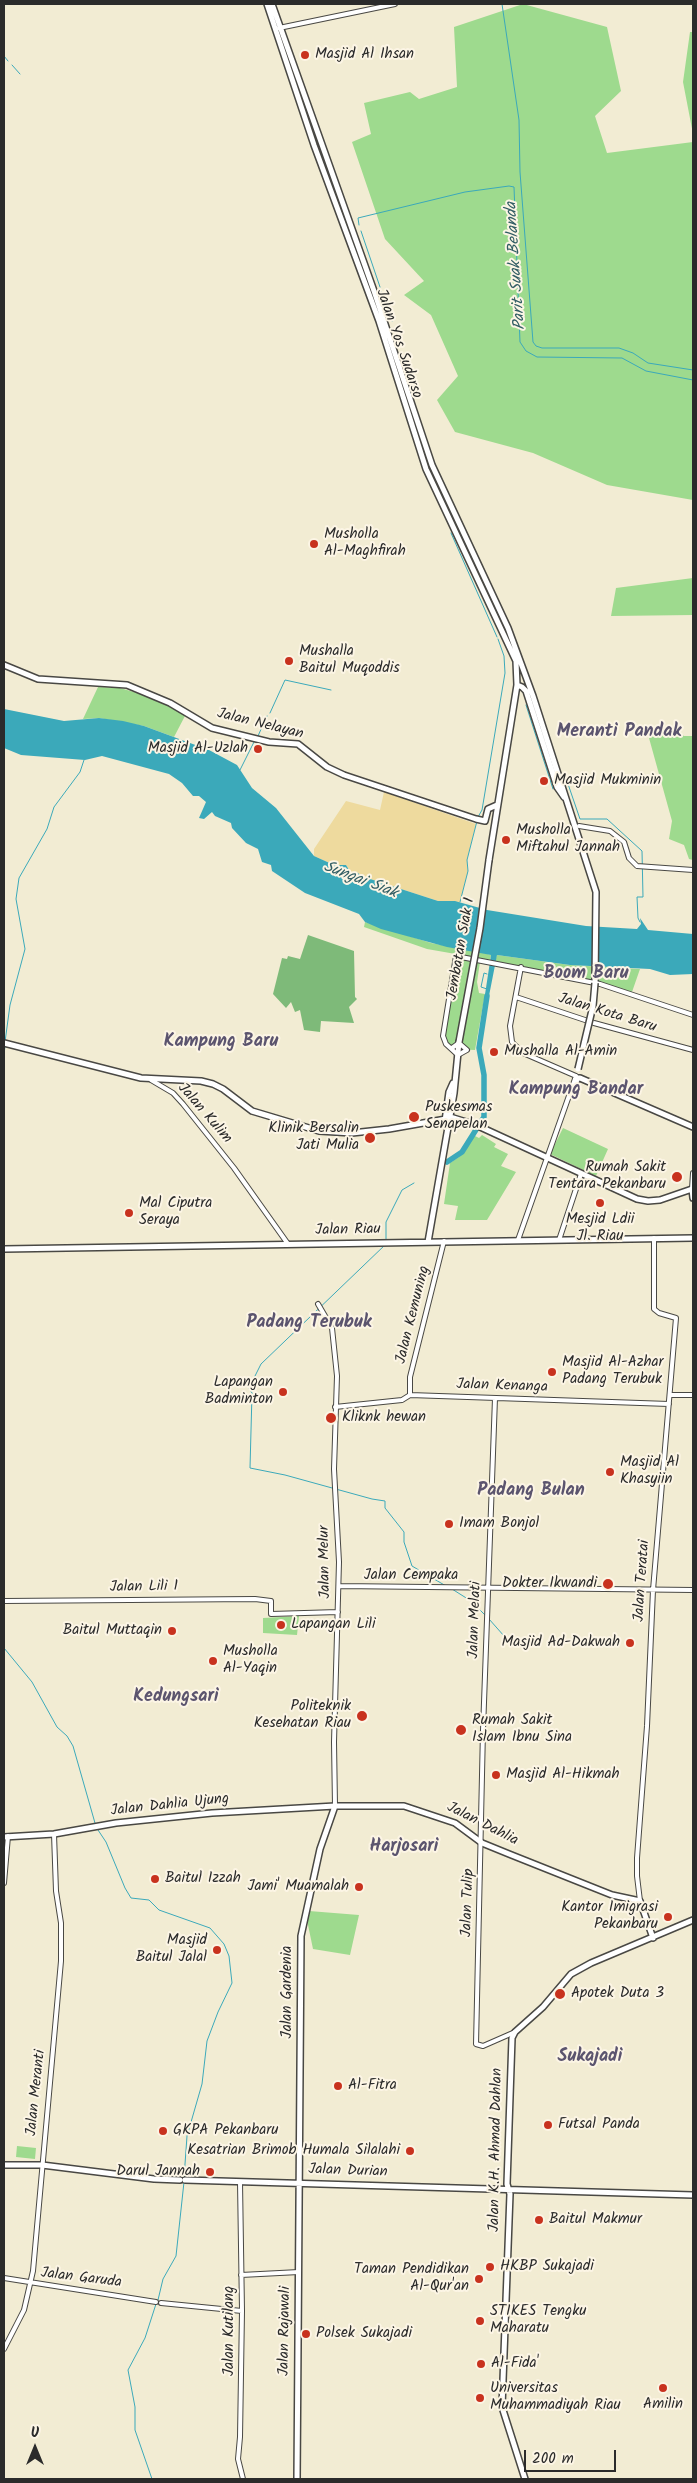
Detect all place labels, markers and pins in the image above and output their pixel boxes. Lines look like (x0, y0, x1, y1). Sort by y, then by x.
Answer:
place label: Masjid Al Ihsan (315, 46, 414, 64)
marker: Masjid Al Ihsan (299, 49, 311, 61)
place label: Musholla Al-Maghfirah (324, 526, 406, 561)
marker: Musholla Al-Maghfirah (308, 538, 320, 550)
place label: Mushalla Baitul Muqoddis (299, 643, 400, 678)
marker: Mushalla Baitul Muqoddis (283, 655, 295, 667)
place label: Masjid Al-Uzlah (148, 740, 248, 758)
marker: Masjid Al-Uzlah (252, 743, 264, 755)
place label: Masjid Mukminin (554, 772, 661, 790)
marker: Masjid Mukminin (538, 775, 550, 787)
place label: Musholla Miftahul Jannah (516, 822, 620, 857)
marker: Musholla Miftahul Jannah (500, 834, 512, 846)
place label: Mushalla Al-Amin (504, 1043, 617, 1061)
marker: Mushalla Al-Amin (488, 1046, 500, 1058)
place label: Puskesmas Senapelan (425, 1099, 492, 1134)
marker: Puskesmas Senapelan (407, 1110, 421, 1124)
place label: Klinik Bersalin Jati Mulia (268, 1120, 359, 1155)
marker: Klinik Bersalin Jati Mulia (363, 1131, 377, 1145)
place label: Rumah Sakit Tentara Pekanbaru (548, 1159, 666, 1194)
marker: Rumah Sakit Tentara Pekanbaru (670, 1170, 684, 1184)
place label: Mal Ciputra Seraya (139, 1195, 212, 1230)
marker: Mesjid Ldii Jl. Riau (594, 1197, 606, 1209)
marker: Mal Ciputra Seraya (123, 1207, 135, 1219)
place label: Mesjid Ldii Jl. Riau (566, 1211, 634, 1246)
place label: Masjid Al-Azhar Padang Terubuk (562, 1354, 664, 1389)
marker: Masjid Al-Azhar Padang Terubuk (546, 1366, 558, 1378)
place label: Lapangan Badminton (205, 1374, 273, 1409)
marker: Lapangan Badminton (277, 1386, 289, 1398)
place label: Kliknk hewan (342, 1409, 426, 1427)
marker: Kliknk hewan (324, 1411, 338, 1425)
place label: Masjid Al Khasyiin (620, 1454, 679, 1489)
marker: Masjid Al Khasyiin (604, 1466, 616, 1478)
place label: Imam Bonjol (459, 1515, 539, 1533)
marker: Imam Bonjol (443, 1518, 455, 1530)
place label: Dokter Ikwandi (502, 1575, 597, 1593)
marker: Dokter Ikwandi (601, 1577, 615, 1591)
place label: Lapangan Lili (291, 1616, 376, 1634)
marker: Lapangan Lili (275, 1619, 287, 1631)
place label: Baitul Muttaqin (63, 1622, 162, 1640)
marker: Baitul Muttaqin (166, 1625, 178, 1637)
place label: Masjid Ad-Dakwah (501, 1634, 620, 1652)
marker: Masjid Ad-Dakwah (624, 1637, 636, 1649)
place label: Musholla Al-Yaqin (223, 1643, 278, 1678)
marker: Musholla Al-Yaqin (207, 1655, 219, 1667)
place label: Politeknik Kesehatan Riau (254, 1698, 351, 1733)
marker: Politeknik Kesehatan Riau (355, 1709, 369, 1723)
place label: Rumah Sakit Islam Ibnu Sina (472, 1712, 572, 1747)
marker: Rumah Sakit Islam Ibnu Sina (454, 1723, 468, 1737)
place label: Masjid Al-Hikmah (506, 1766, 619, 1784)
marker: Masjid Al-Hikmah (490, 1769, 502, 1781)
place label: Baitul Izzah (165, 1870, 241, 1888)
marker: Baitul Izzah (149, 1873, 161, 1885)
place label: Jami' Muamalah (247, 1878, 349, 1896)
marker: Jami' Muamalah (353, 1881, 365, 1893)
place label: Kantor Imigrasi Pekanbaru (561, 1899, 658, 1934)
marker: Kantor Imigrasi Pekanbaru (662, 1911, 674, 1923)
place label: Masjid Baitul Jalal (136, 1932, 207, 1967)
marker: Masjid Baitul Jalal (211, 1944, 223, 1956)
place label: Apotek Duta 3 (571, 1985, 664, 2003)
marker: Apotek Duta 3 (553, 1987, 567, 2001)
place label: Al-Fitra (348, 2077, 397, 2095)
marker: Al-Fitra (332, 2080, 344, 2092)
place label: Futsal Panda (558, 2116, 640, 2134)
marker: Futsal Panda (542, 2119, 554, 2131)
place label: GKPA Pekanbaru (173, 2122, 278, 2140)
marker: GKPA Pekanbaru (157, 2125, 169, 2137)
place label: Kesatrian Brimob Humala Silalahi (187, 2142, 400, 2160)
marker: Kesatrian Brimob Humala Silalahi (404, 2145, 416, 2157)
place label: Darul Jannah (116, 2163, 200, 2181)
marker: Darul Jannah (204, 2166, 216, 2178)
place label: Baitul Makmur (549, 2211, 642, 2229)
marker: Baitul Makmur (533, 2214, 545, 2226)
place label: HKBP Sukajadi (500, 2258, 594, 2276)
place label: Taman Pendidikan Al-Qur'an (354, 2261, 469, 2296)
marker: HKBP Sukajadi (484, 2261, 496, 2273)
marker: Taman Pendidikan Al-Qur'an (473, 2273, 485, 2285)
place label: STIKES Tengku Maharatu (490, 2303, 586, 2338)
marker: STIKES Tengku Maharatu (474, 2315, 486, 2327)
place label: Polsek Sukajadi (316, 2325, 412, 2343)
marker: Polsek Sukajadi (300, 2328, 312, 2340)
place label: Al-Fida' (491, 2355, 539, 2373)
marker: Al-Fida' (475, 2358, 487, 2370)
place label: Universitas Muhammadiyah Riau (490, 2380, 621, 2415)
marker: Amilin (657, 2382, 669, 2394)
marker: Universitas Muhammadiyah Riau (474, 2392, 486, 2404)
place label: Amilin (643, 2396, 683, 2414)

